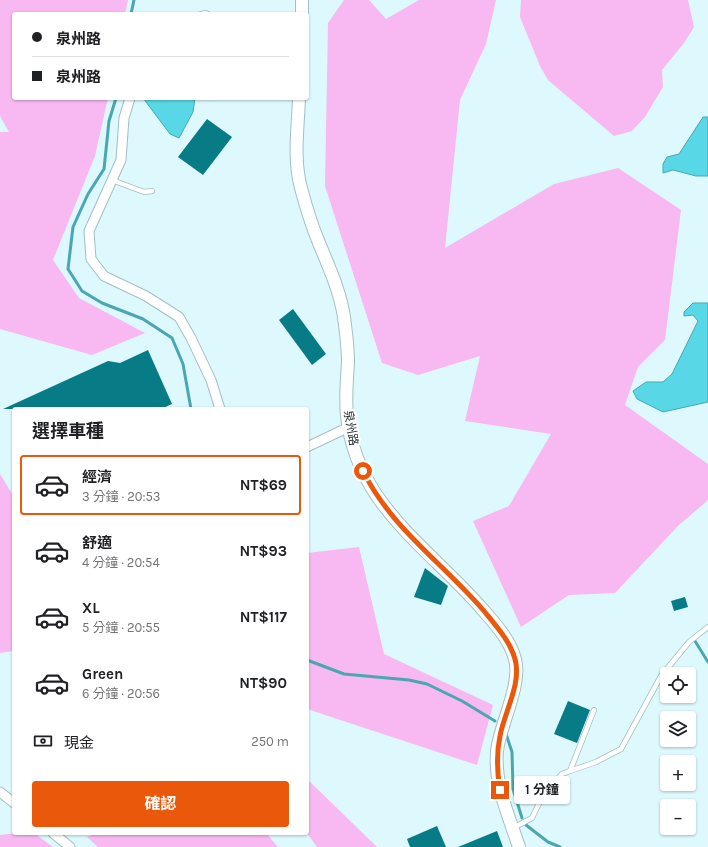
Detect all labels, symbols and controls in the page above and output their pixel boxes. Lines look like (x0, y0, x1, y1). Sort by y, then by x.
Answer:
text: 泉州路 (56, 30, 101, 48)
text: 泉州路 (56, 68, 101, 86)
street label: 泉州路 (341, 409, 361, 447)
text: 選擇車種 (32, 420, 104, 442)
route start (354, 462, 372, 480)
icon: car (34, 467, 70, 503)
text: 經濟 (82, 468, 112, 486)
text: NT$69 (240, 476, 287, 494)
text: 3 分鐘 · 20:53 (82, 489, 161, 504)
icon: car (34, 533, 70, 569)
text: 舒適 (82, 534, 112, 552)
text: NT$93 (239, 542, 287, 560)
text: 4 分鐘 · 20:54 (82, 555, 160, 570)
icon: car (34, 599, 70, 635)
text: XL (82, 599, 100, 617)
text: NT$117 (240, 608, 287, 626)
text: 5 分鐘 · 20:55 (82, 620, 160, 635)
icon: car (34, 665, 70, 701)
text: Green (82, 665, 123, 683)
map controls (660, 667, 696, 835)
button: locate (660, 667, 696, 703)
text: NT$90 (239, 674, 287, 692)
text: 6 分鐘 · 20:56 (82, 686, 160, 701)
button: layers (660, 711, 696, 747)
icon: cash (32, 730, 54, 752)
text: 現金 (64, 734, 94, 752)
text: 250 m (251, 734, 289, 749)
button: + (660, 755, 696, 791)
callout: 1 分鐘 (514, 776, 570, 804)
button: 確認 (32, 781, 289, 827)
route end (491, 781, 509, 799)
text: 1 分鐘 (525, 782, 559, 797)
button: − (660, 799, 696, 835)

